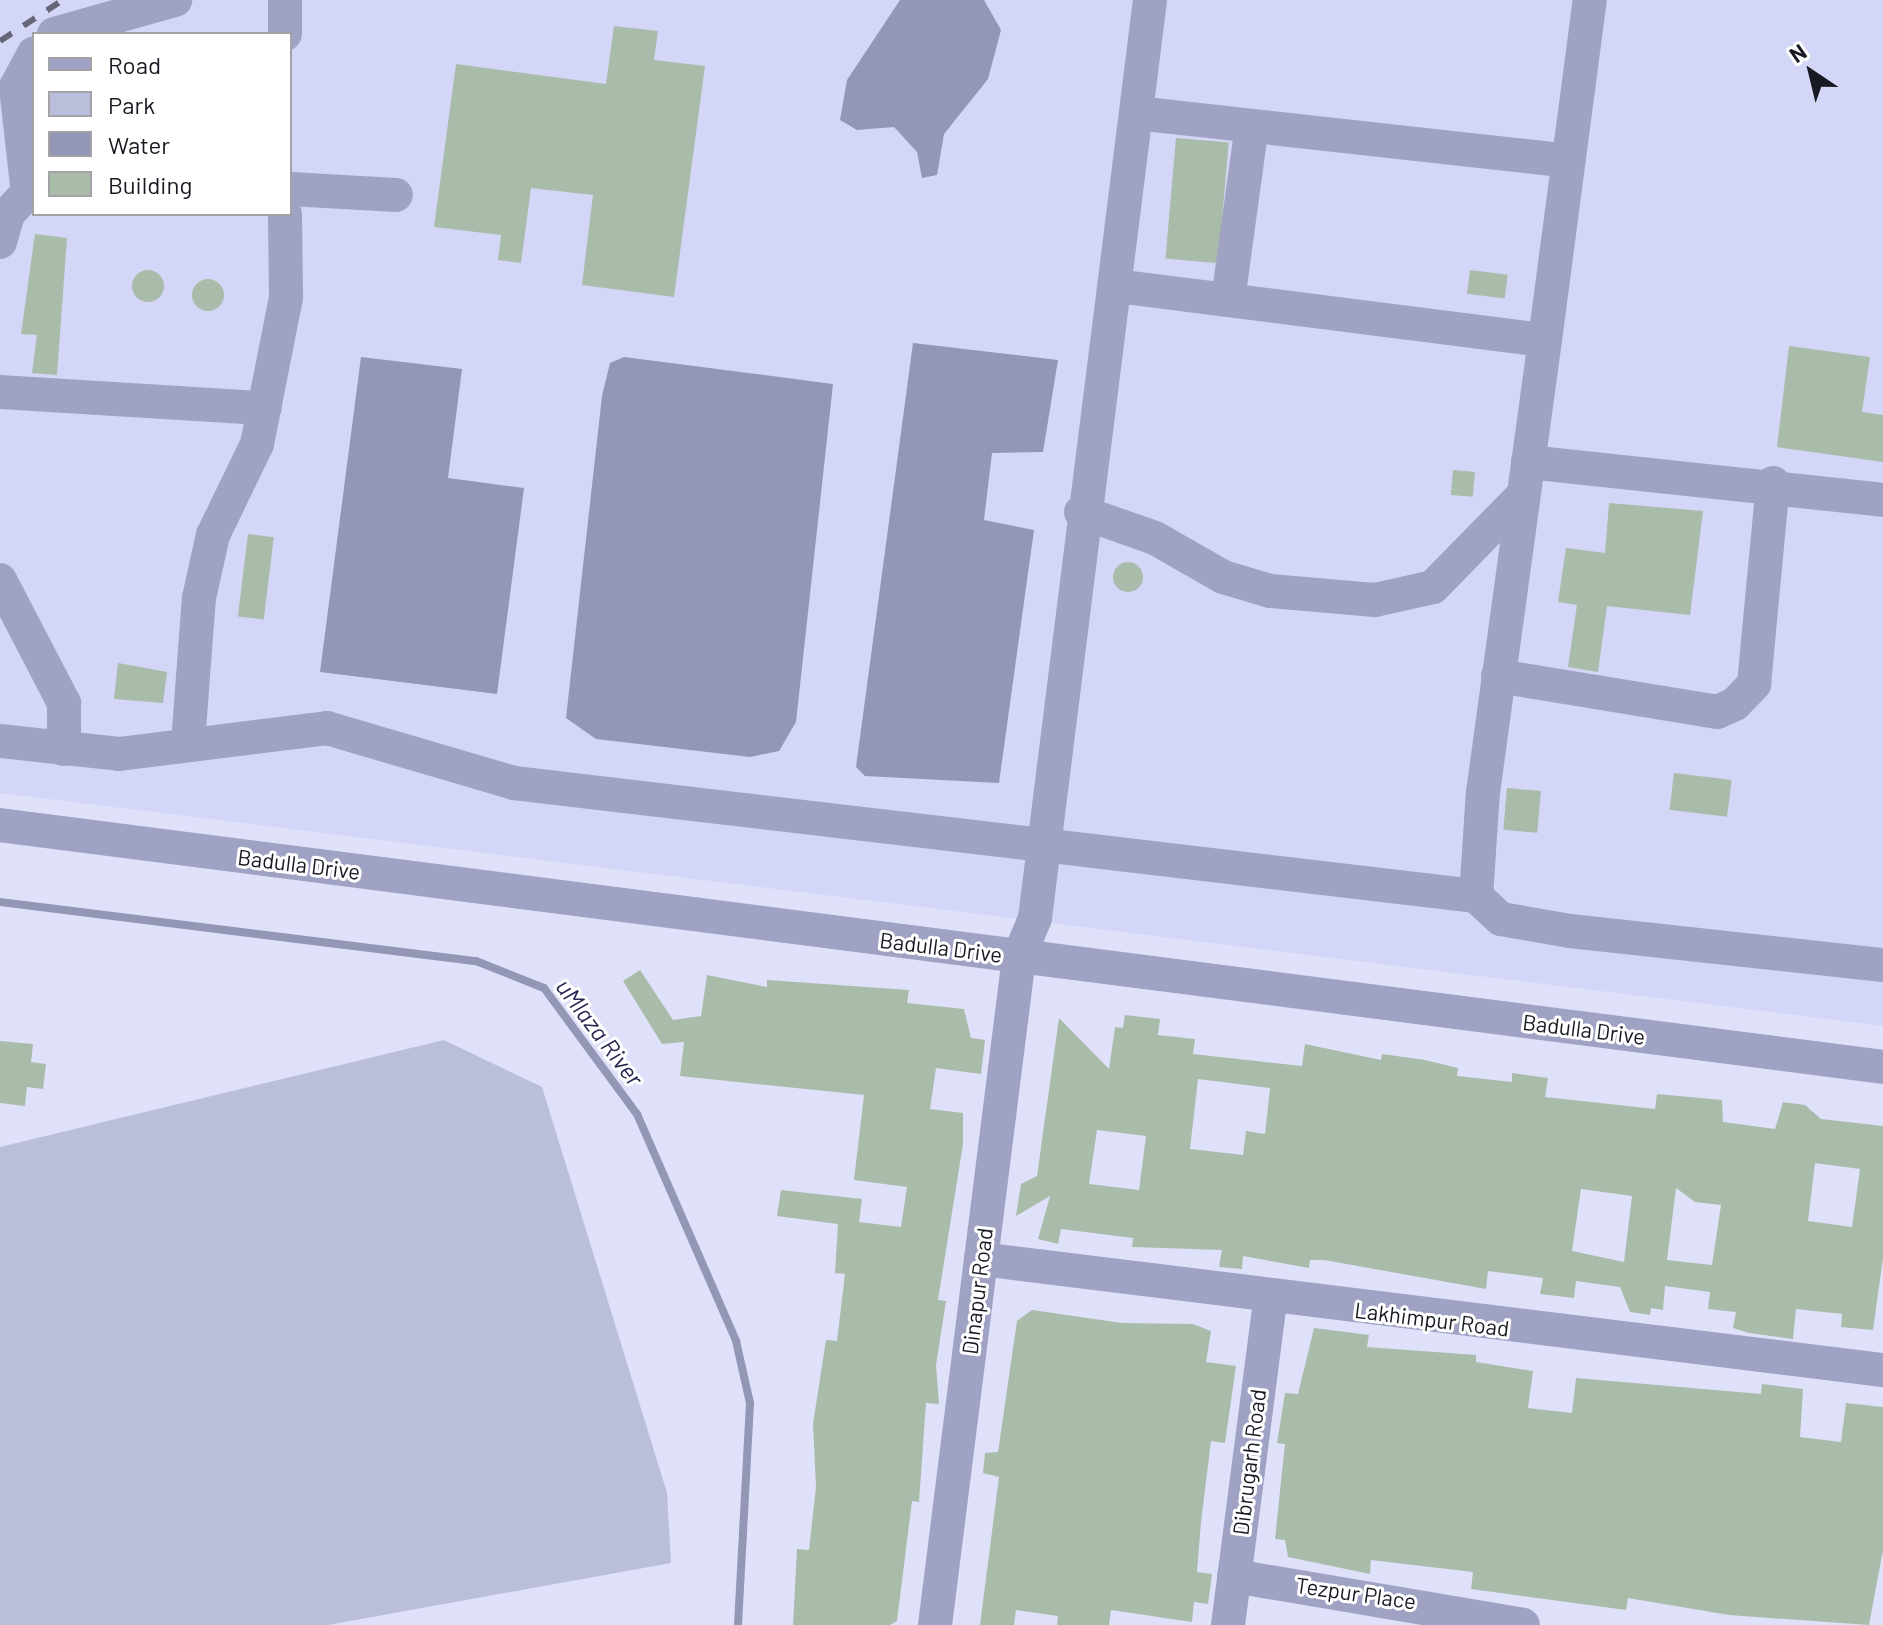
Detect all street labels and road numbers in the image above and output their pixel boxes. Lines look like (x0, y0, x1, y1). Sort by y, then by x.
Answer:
street label: Badulla Drive (236, 843, 362, 885)
street label: Badulla Drive (878, 926, 1004, 968)
street label: Badulla Drive (1521, 1008, 1647, 1050)
street label: Dinapur Road (956, 1226, 998, 1356)
street label: Lakhimpur Road (1353, 1296, 1511, 1342)
street label: Dibrugarh Road (1227, 1387, 1271, 1537)
street label: Tezpur Place (1294, 1571, 1418, 1615)

